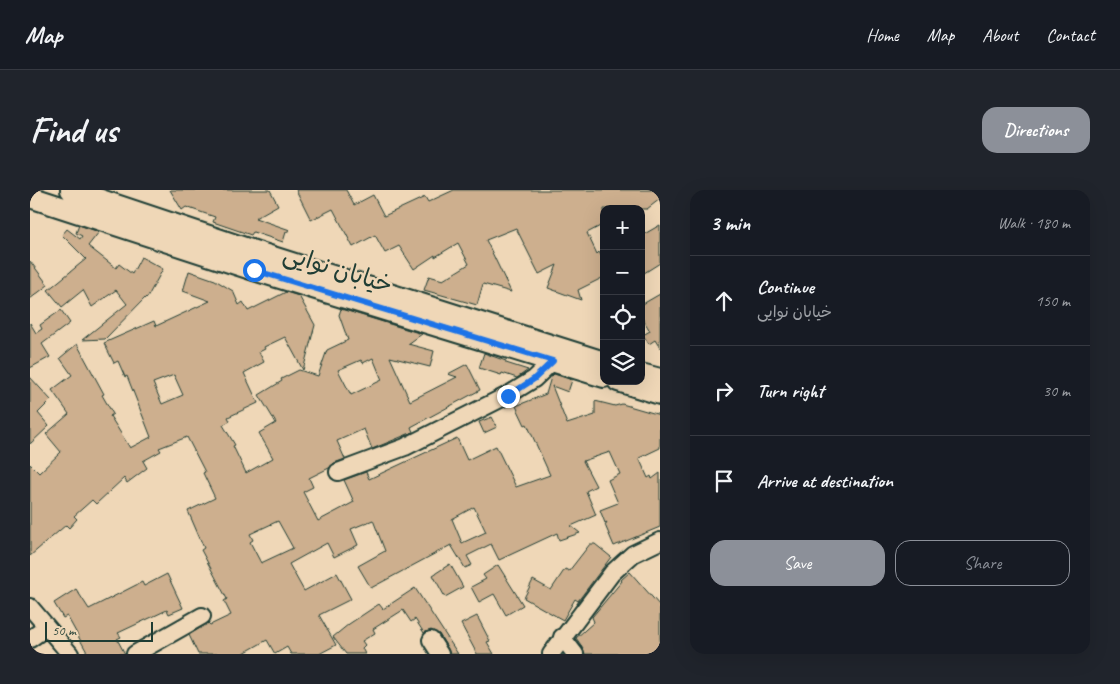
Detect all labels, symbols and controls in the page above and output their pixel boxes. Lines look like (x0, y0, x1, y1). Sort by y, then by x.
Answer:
text: Map (25, 20, 62, 50)
text: Home (866, 24, 899, 46)
text: Map (927, 24, 954, 46)
text: About (982, 24, 1018, 46)
text: Contact (1046, 24, 1095, 46)
button: Directions (982, 107, 1090, 153)
text: Find us (30, 108, 117, 153)
map controls (600, 205, 645, 385)
button: + (600, 205, 645, 250)
text: 3 min (710, 210, 750, 236)
text: Walk · 180 m (998, 213, 1070, 233)
street label: خیابان نوایی (280, 238, 396, 300)
button: − (600, 250, 645, 295)
route start (243, 259, 266, 282)
text: Continue (757, 275, 814, 299)
icon: ahead (710, 287, 738, 315)
text: 150 m (1036, 291, 1070, 311)
button: locate (600, 295, 645, 340)
text: خیابان نوایی (757, 302, 832, 322)
button: layers (600, 340, 645, 385)
icon: right (710, 377, 738, 405)
text: Turn right (757, 379, 824, 403)
text: 30 m (1043, 381, 1070, 401)
route end (497, 385, 520, 408)
icon: arrive (710, 467, 738, 495)
text: Arrive at destination (757, 469, 893, 493)
button: Save (710, 540, 885, 586)
button: Share (895, 540, 1070, 586)
scale bar (45, 619, 152, 642)
text: 50 m (52, 622, 76, 639)

